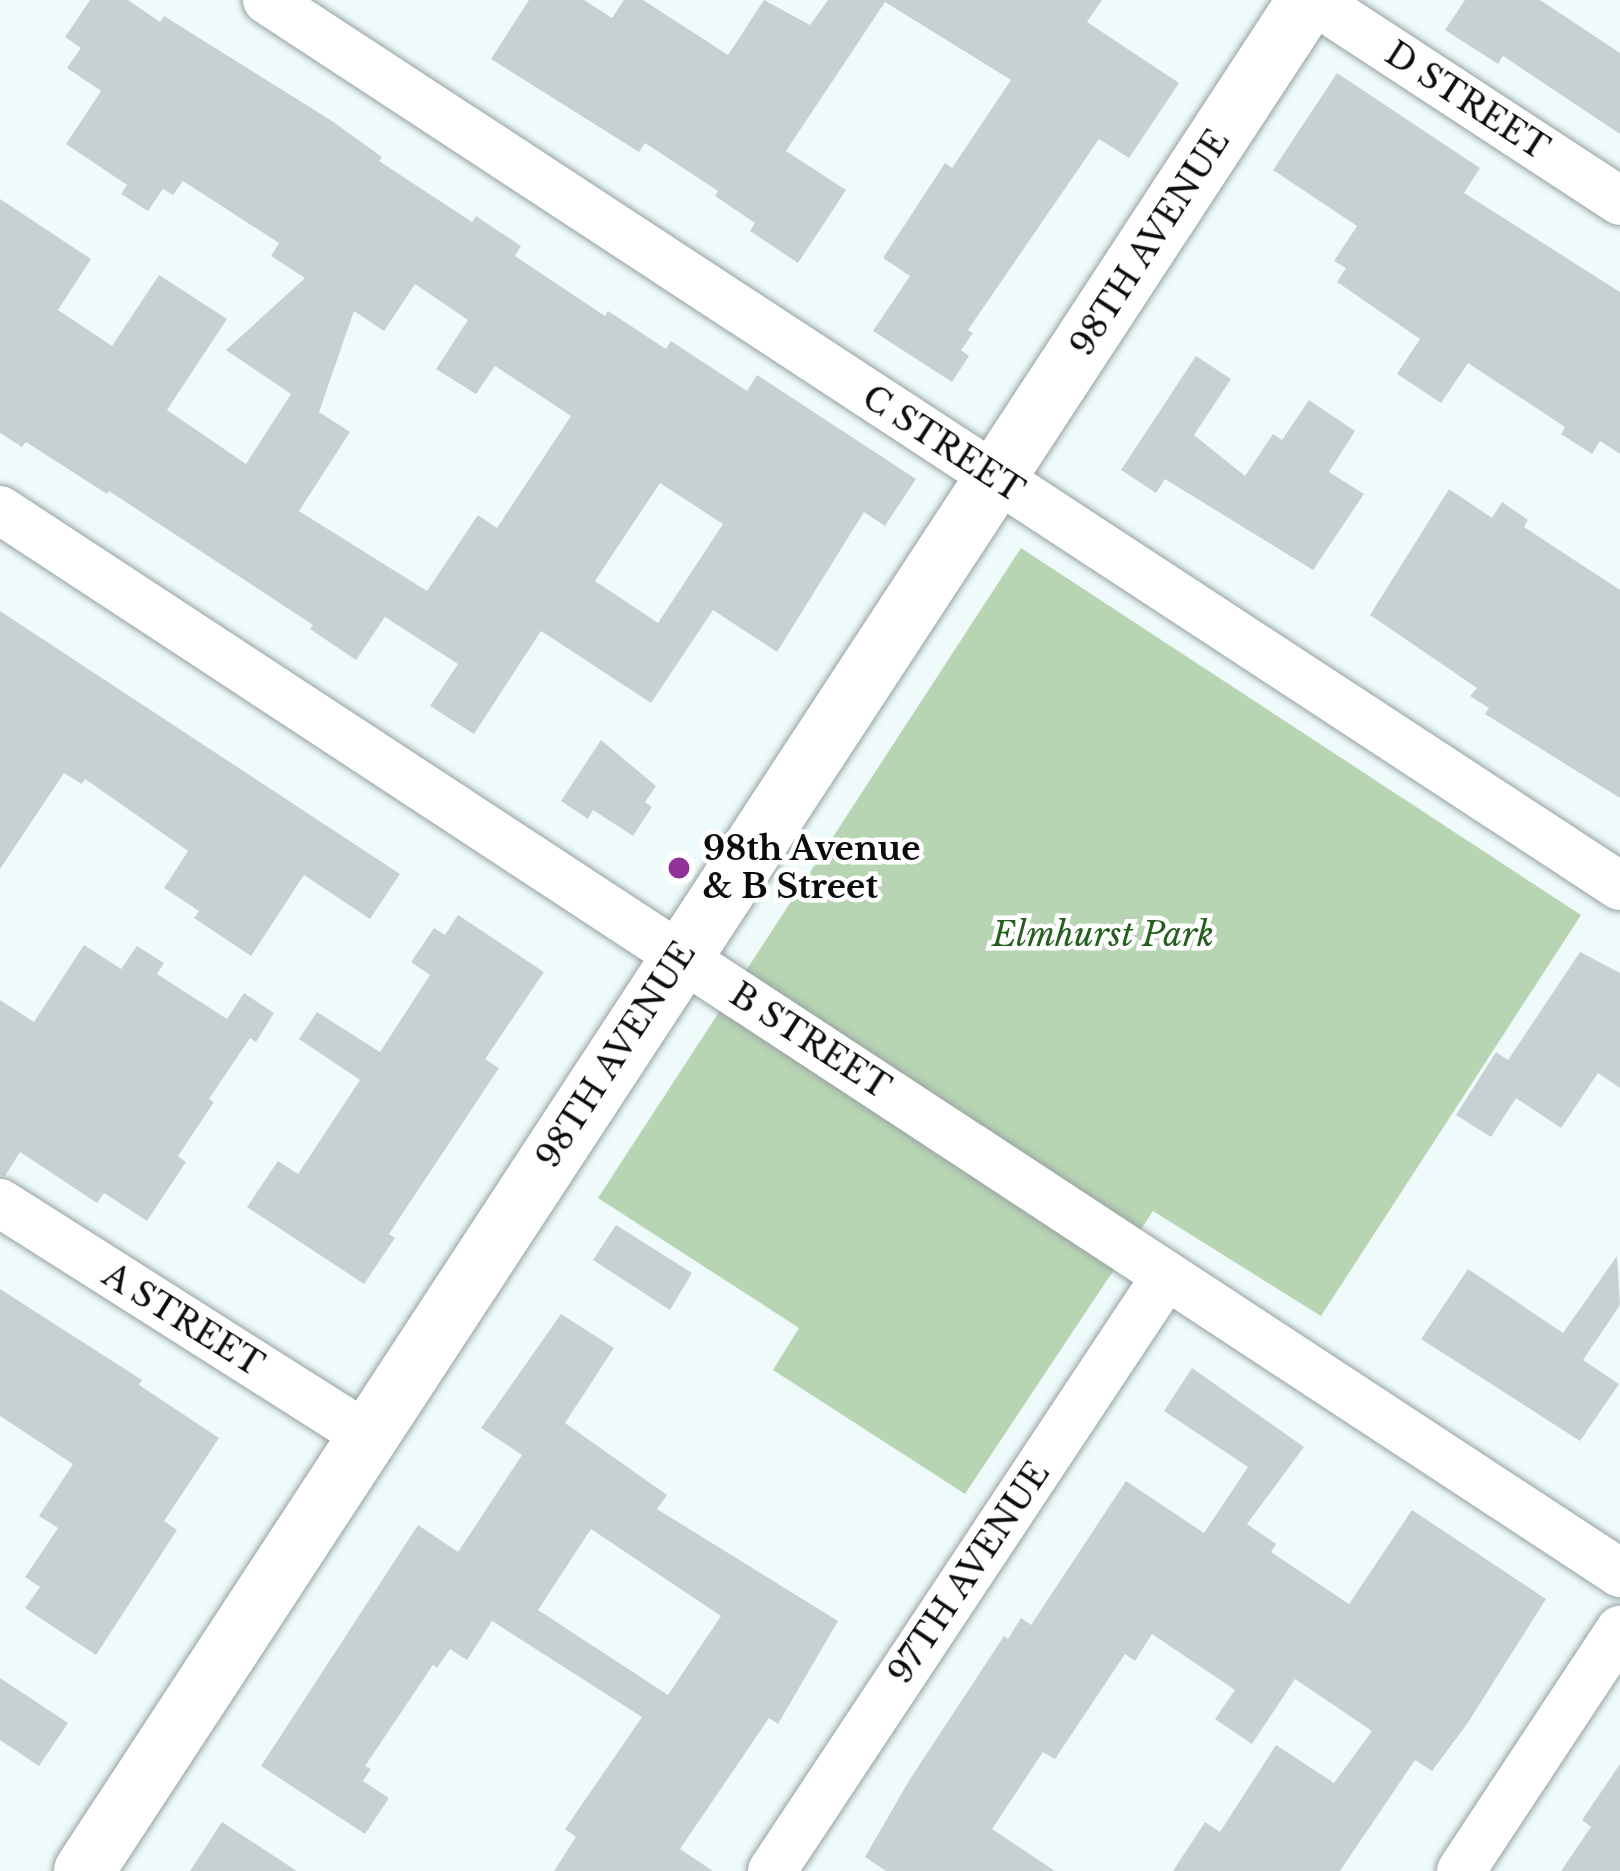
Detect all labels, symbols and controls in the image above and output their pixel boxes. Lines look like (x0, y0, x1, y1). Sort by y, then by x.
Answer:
street label: D STREET (1378, 34, 1556, 168)
street label: 98TH AVENUE (1062, 122, 1238, 364)
street label: C STREET (855, 377, 1031, 511)
place label: 98th Avenue & B Street (703, 829, 922, 907)
marker: 98th Avenue & B Street (666, 855, 692, 881)
park label: Elmhurst Park (992, 915, 1214, 955)
street label: 98TH AVENUE (528, 934, 704, 1176)
street label: B STREET (723, 975, 897, 1107)
street label: A STREET (95, 1255, 271, 1385)
street label: 97TH AVENUE (880, 1454, 1058, 1692)

